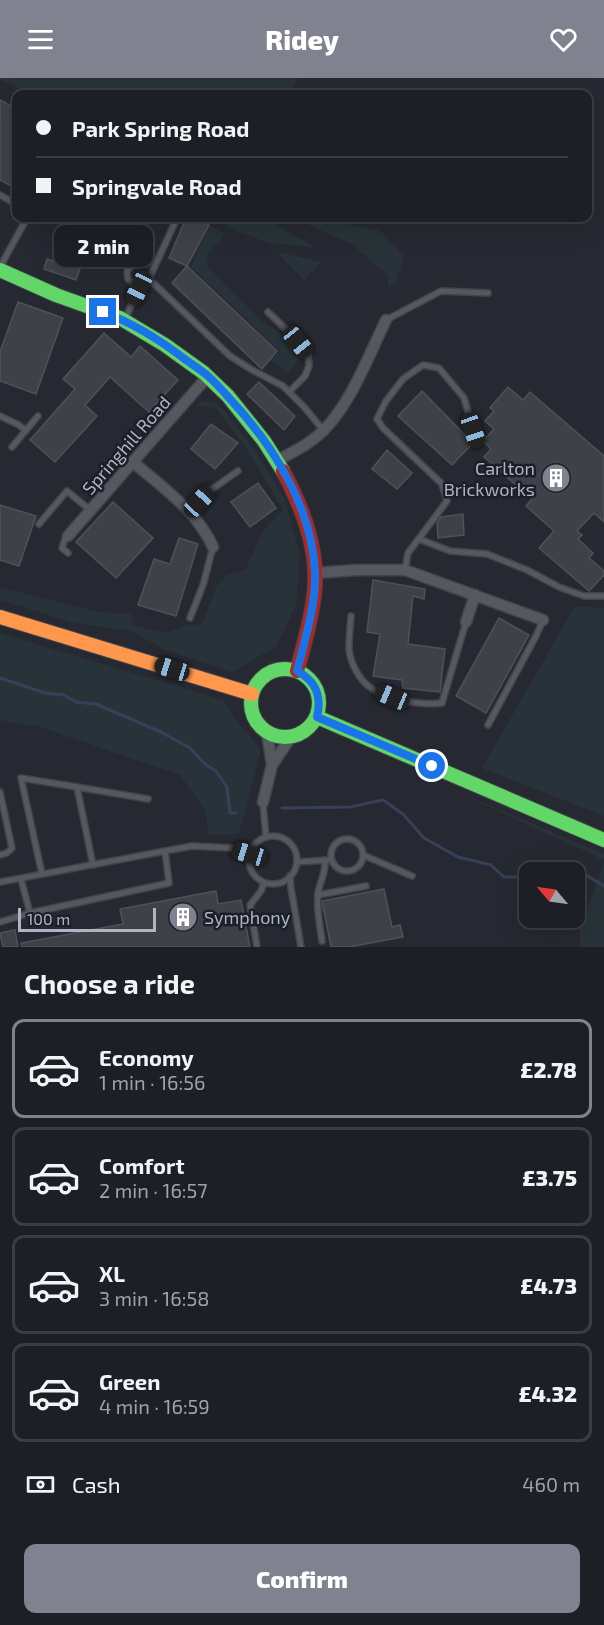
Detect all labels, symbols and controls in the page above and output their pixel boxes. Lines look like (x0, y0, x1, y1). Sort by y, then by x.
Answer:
icon: menu (24, 23, 57, 56)
text: Ridey (265, 23, 339, 55)
icon: heart (547, 23, 580, 56)
text: Park Spring Road (72, 115, 249, 141)
text: Springvale Road (72, 173, 242, 199)
callout: 2 min (54, 225, 152, 267)
text: 2 min (78, 234, 129, 258)
car (123, 268, 155, 308)
route end (89, 298, 116, 325)
car (280, 322, 316, 362)
street label: Springhill Road (77, 391, 175, 499)
car (459, 410, 487, 450)
place label: Carlton Brickworks (444, 457, 535, 500)
building icon: Carlton Brickworks (540, 462, 572, 494)
car (180, 483, 218, 521)
car (152, 655, 192, 683)
car (372, 682, 412, 712)
route start (418, 752, 445, 779)
car (229, 840, 269, 868)
north arrow (519, 862, 585, 928)
map controls (519, 862, 585, 928)
building icon: Symphony (167, 901, 199, 933)
scale bar (18, 905, 156, 932)
place label: Symphony (204, 906, 291, 928)
text: 100 m (27, 909, 70, 928)
text: Choose a ride (24, 967, 195, 999)
icon: car (27, 1042, 81, 1096)
text: Economy (99, 1044, 194, 1070)
text: £2.78 (520, 1056, 577, 1082)
text: 1 min · 16:56 (99, 1070, 205, 1094)
icon: car (27, 1150, 81, 1204)
text: Comfort (99, 1152, 184, 1178)
text: £3.75 (522, 1164, 577, 1190)
text: 2 min · 16:57 (99, 1178, 208, 1202)
icon: car (27, 1258, 81, 1312)
text: XL (99, 1260, 125, 1286)
text: £4.73 (520, 1272, 577, 1298)
text: 3 min · 16:58 (99, 1286, 209, 1310)
icon: car (27, 1366, 81, 1420)
text: Green (99, 1368, 161, 1394)
text: £4.32 (518, 1380, 577, 1406)
text: 4 min · 16:59 (99, 1394, 210, 1418)
icon: cash (24, 1468, 57, 1501)
text: Cash (72, 1471, 121, 1497)
text: 460 m (522, 1472, 580, 1496)
button: Confirm (24, 1544, 580, 1613)

